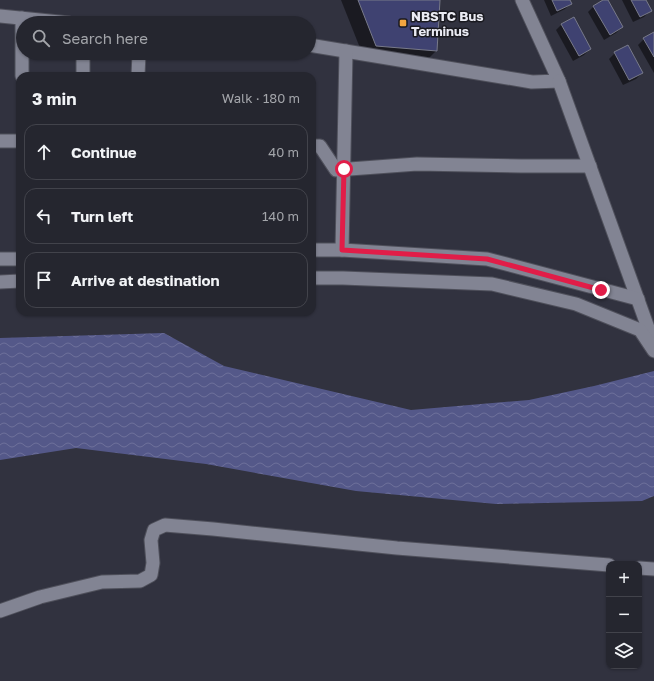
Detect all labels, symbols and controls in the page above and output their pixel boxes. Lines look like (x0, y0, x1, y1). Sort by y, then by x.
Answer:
place label: NBSTC Bus Terminus (411, 8, 483, 39)
search box (16, 16, 316, 60)
marker: NBSTC Bus Terminus (398, 18, 408, 28)
icon: search (30, 27, 52, 49)
text: Search here (62, 29, 148, 47)
text: 3 min (32, 88, 76, 109)
text: Walk · 180 m (222, 90, 300, 106)
icon: ahead (33, 141, 55, 163)
text: Continue (71, 143, 137, 161)
text: 40 m (268, 144, 299, 160)
route start (335, 160, 353, 178)
icon: left (33, 205, 55, 227)
text: Turn left (71, 207, 133, 225)
text: 140 m (262, 208, 299, 224)
icon: arrive (33, 269, 55, 291)
text: Arrive at destination (71, 271, 220, 289)
route end (592, 281, 610, 299)
map controls (606, 561, 642, 669)
button: + (606, 561, 642, 597)
button: − (606, 597, 642, 633)
button: layers (606, 633, 642, 669)

